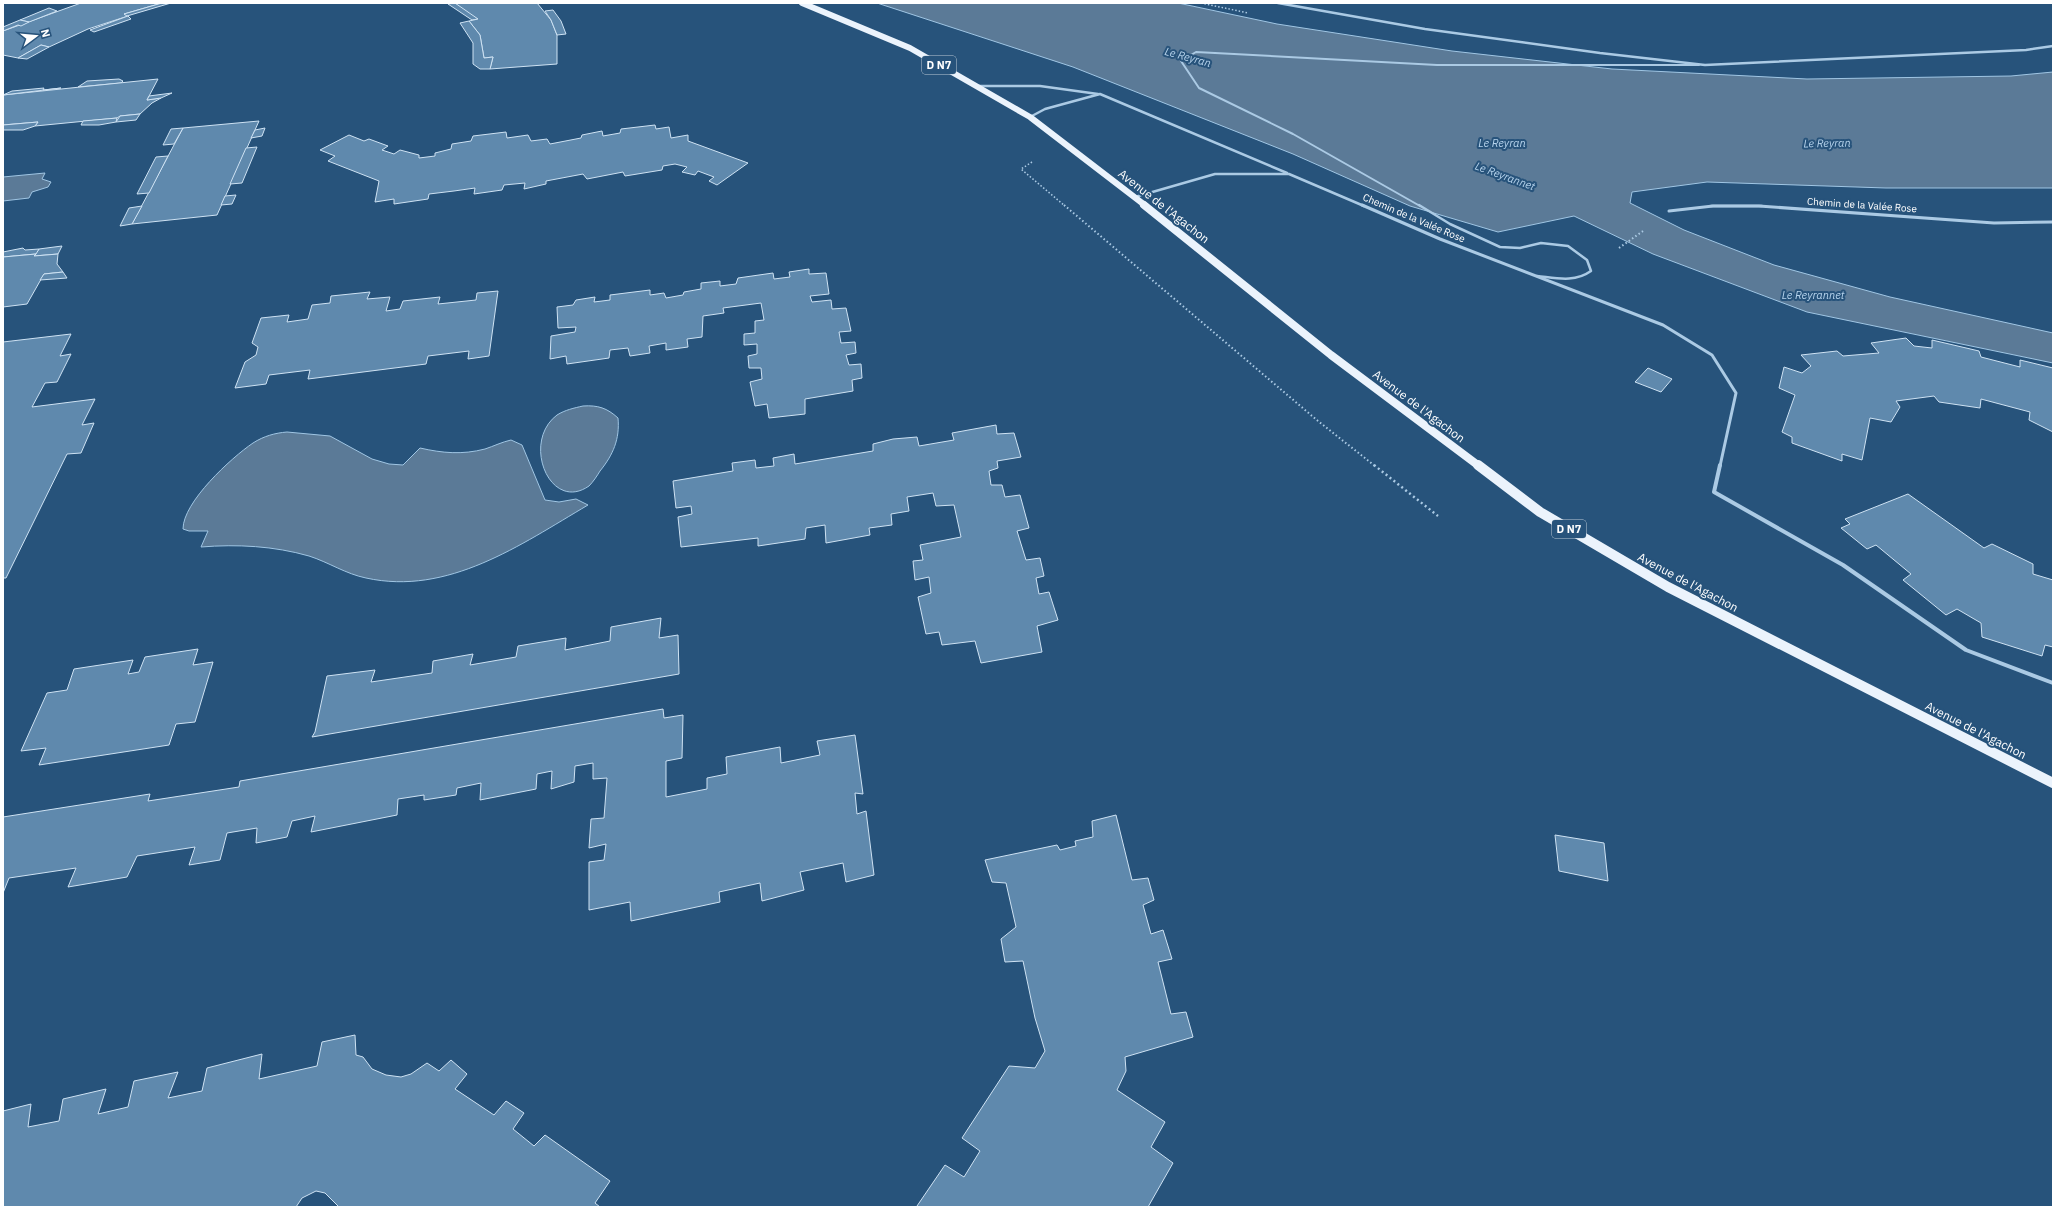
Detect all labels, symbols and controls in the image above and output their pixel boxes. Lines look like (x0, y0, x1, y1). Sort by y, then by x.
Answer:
north arrow (16, 16, 56, 56)
text: N (38, 27, 53, 39)
water label: Le Reyran (1163, 44, 1213, 70)
road number: D N7 (922, 56, 956, 74)
water label: Le Reyran (1478, 136, 1526, 150)
water label: Le Reyran (1803, 136, 1851, 150)
water label: Le Reyrannet (1473, 159, 1537, 193)
street label: Avenue de l'Agachon (1115, 166, 1213, 246)
street label: Chemin de la Valée Rose (1361, 191, 1468, 246)
street label: Chemin de la Valée Rose (1807, 195, 1918, 215)
water label: Le Reyrannet (1782, 288, 1845, 302)
street label: Avenue de l'Agachon (1370, 366, 1468, 446)
road number: D N7 (1552, 520, 1586, 538)
street label: Avenue de l'Agachon (1635, 549, 1741, 615)
street label: Avenue de l'Agachon (1923, 698, 2029, 762)

